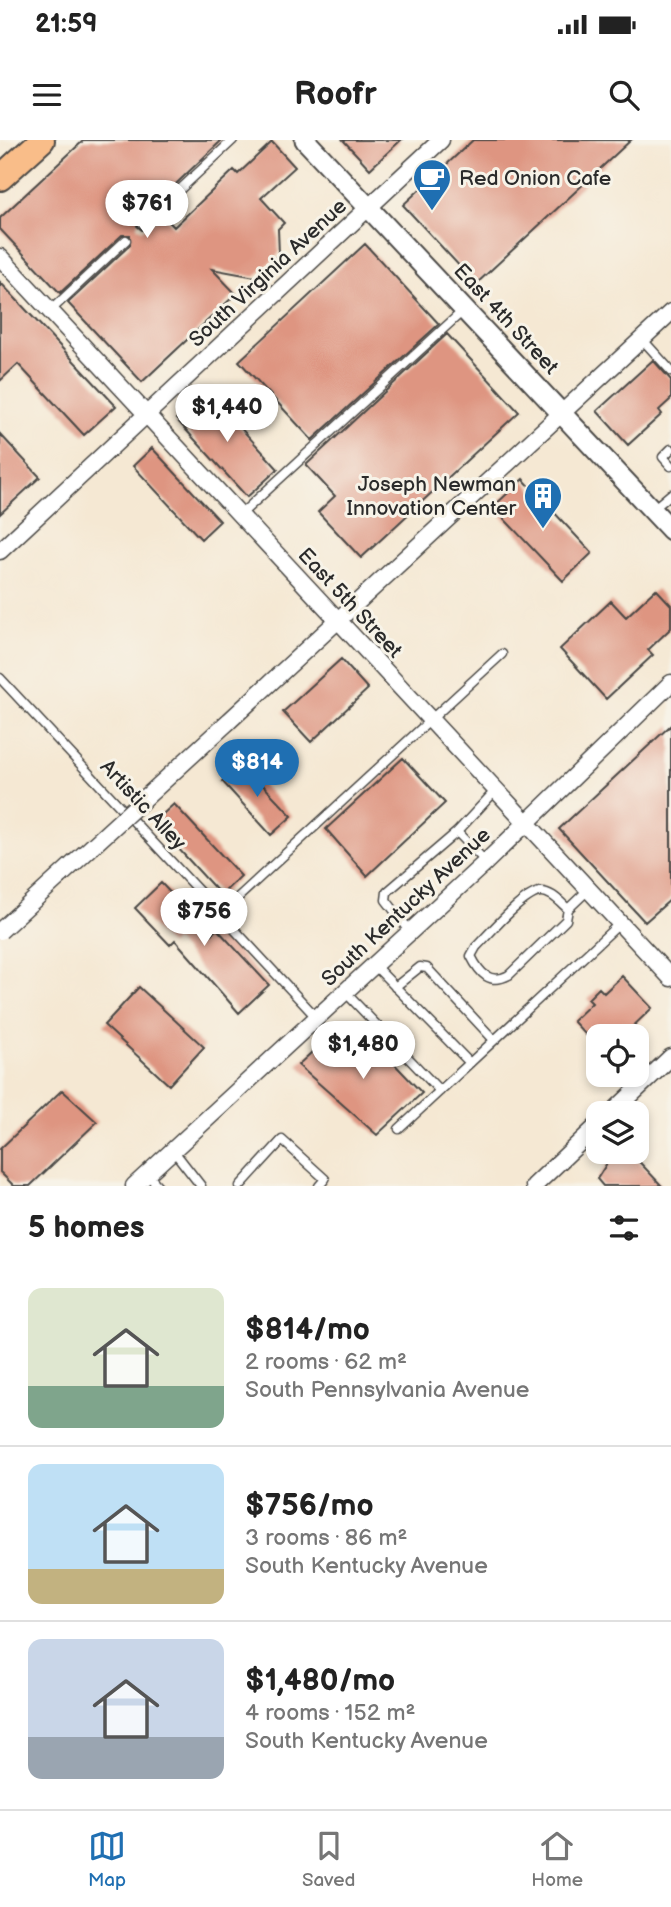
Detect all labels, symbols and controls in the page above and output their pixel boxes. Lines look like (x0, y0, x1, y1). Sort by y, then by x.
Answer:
text: 21:59 (35, 9, 97, 40)
text: Roofr (294, 75, 377, 114)
icon: menu (28, 76, 66, 114)
icon: search (605, 76, 643, 114)
cafe icon: Red Onion Cafe (411, 157, 453, 212)
place label: Red Onion Cafe (459, 166, 611, 191)
pin: $761 (106, 181, 188, 240)
text: $761 (121, 189, 173, 217)
street label: South Virginia Avenue (184, 194, 352, 352)
street label: East 4th Street (448, 259, 564, 380)
pin: $1,440 (170, 384, 284, 444)
text: $1,440 (191, 393, 263, 421)
place label: Joseph Newman Innovation Center (346, 472, 516, 521)
building icon: Joseph Newman Innovation Center (522, 475, 564, 530)
street label: East 5th Street (293, 543, 408, 664)
pin: $814 (216, 740, 298, 799)
text: $814 (231, 748, 283, 776)
street label: Artistic Alley (95, 755, 191, 856)
street label: South Kentucky Avenue (316, 822, 496, 992)
pin: $756 (163, 888, 245, 948)
text: $756 (176, 897, 232, 925)
pin: $1,480 (306, 1021, 420, 1081)
map controls (586, 1024, 649, 1164)
button: locate (586, 1024, 649, 1087)
text: $1,480 (327, 1030, 399, 1058)
button: layers (586, 1101, 649, 1164)
icon: filters (605, 1209, 643, 1247)
text: 5 homes (28, 1210, 145, 1246)
text: $814/mo (245, 1312, 370, 1348)
icon: home (84, 1316, 168, 1400)
text: 2 rooms · 62 m² (245, 1348, 407, 1376)
text: South Pennsylvania Avenue (245, 1376, 529, 1404)
text: $756/mo (245, 1488, 374, 1524)
icon: home (84, 1492, 168, 1576)
text: 3 rooms · 86 m² (245, 1524, 407, 1552)
text: South Kentucky Avenue (245, 1552, 488, 1580)
text: $1,480/mo (245, 1663, 395, 1699)
icon: home (84, 1667, 168, 1751)
text: 4 rooms · 152 m² (245, 1699, 415, 1727)
text: South Kentucky Avenue (245, 1727, 488, 1755)
tab: Map (88, 1827, 126, 1892)
tab: Saved (302, 1827, 355, 1892)
tab: Home (531, 1827, 583, 1892)

